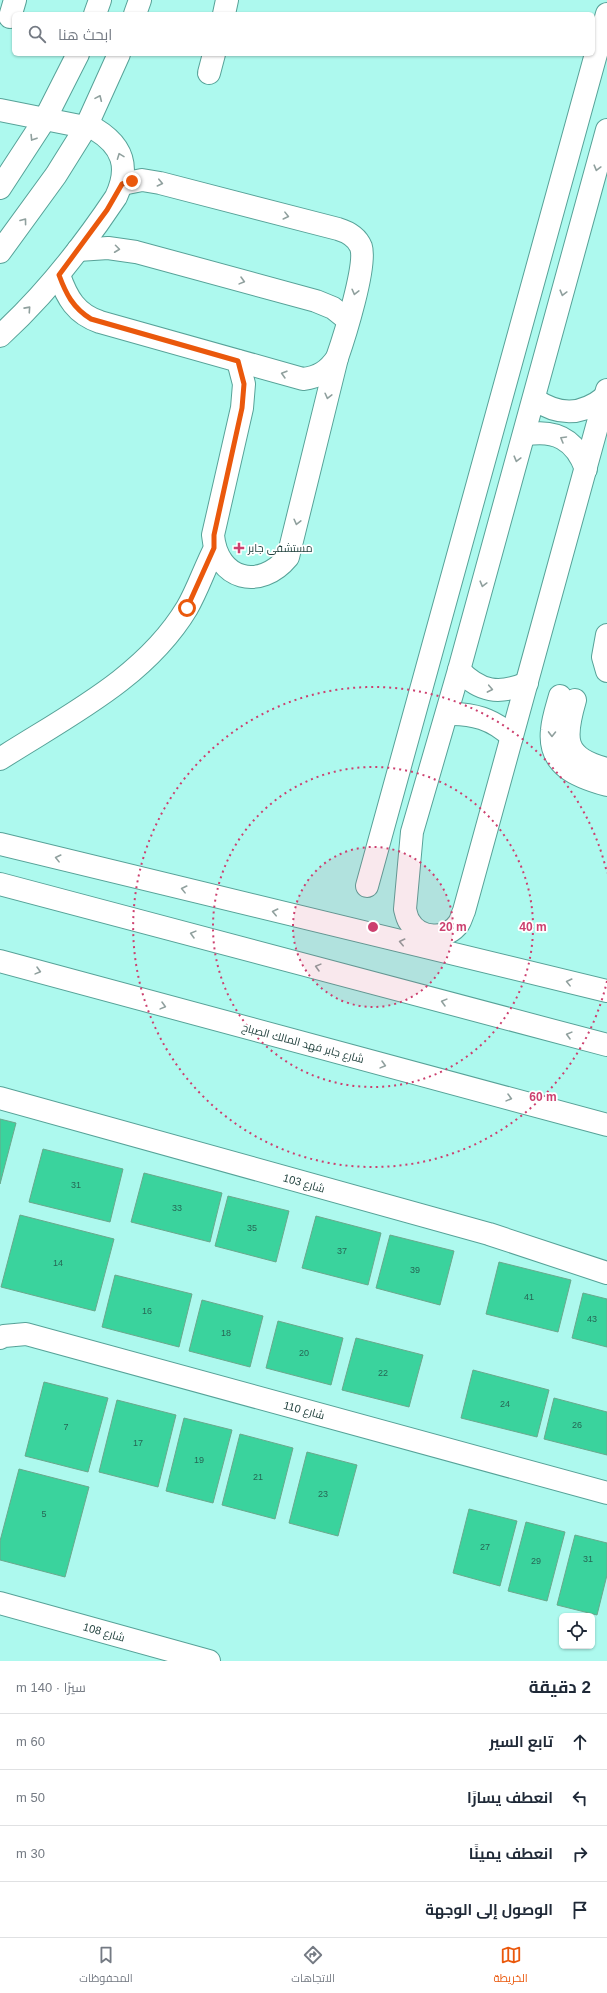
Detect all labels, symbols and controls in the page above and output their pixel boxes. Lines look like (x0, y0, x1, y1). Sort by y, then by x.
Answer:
search box (12, 12, 595, 56)
icon: search (26, 23, 48, 45)
text: ابحث هنا (58, 26, 112, 43)
one-way arrow (94, 95, 102, 103)
one-way arrow (31, 134, 38, 141)
one-way arrow (116, 152, 124, 159)
one-way arrow (593, 164, 602, 171)
route end (123, 172, 141, 190)
one-way arrow (157, 179, 163, 187)
one-way arrow (283, 211, 289, 219)
one-way arrow (19, 218, 27, 225)
one-way arrow (114, 244, 120, 253)
one-way arrow (239, 276, 246, 285)
one-way arrow (351, 288, 360, 295)
one-way arrow (559, 290, 567, 296)
one-way arrow (23, 306, 31, 314)
one-way arrow (281, 370, 288, 379)
one-way arrow (324, 392, 333, 399)
one-way arrow (560, 437, 567, 444)
one-way arrow (513, 455, 522, 462)
one-way arrow (293, 518, 302, 525)
marker: مستشفى جابر (233, 542, 245, 554)
place label: مستشفى جابر (247, 542, 313, 555)
one-way arrow (479, 581, 487, 588)
route start (178, 599, 196, 617)
one-way arrow (487, 684, 494, 692)
one-way arrow (548, 731, 556, 737)
one-way arrow (54, 855, 61, 863)
one-way arrow (181, 886, 187, 894)
one-way arrow (272, 908, 279, 916)
centre of rings (366, 920, 380, 934)
text: 20 m (439, 920, 467, 934)
text: 40 m (519, 920, 547, 934)
one-way arrow (189, 931, 196, 939)
one-way arrow (399, 938, 405, 946)
one-way arrow (315, 964, 322, 972)
one-way arrow (34, 967, 41, 975)
one-way arrow (566, 978, 572, 986)
one-way arrow (440, 998, 447, 1006)
one-way arrow (160, 1001, 166, 1009)
street label: شارع جابر فهد المالك الصباح (240, 1021, 365, 1067)
one-way arrow (566, 1032, 573, 1040)
one-way arrow (379, 1060, 386, 1069)
text: 60 m (529, 1090, 557, 1104)
one-way arrow (506, 1094, 512, 1102)
street label: شارع 103 (281, 1171, 326, 1197)
house number: 31 (71, 1180, 81, 1190)
house number: 33 (172, 1203, 182, 1213)
house number: 35 (247, 1223, 257, 1233)
house number: 37 (337, 1246, 347, 1256)
house number: 14 (53, 1258, 63, 1268)
house number: 39 (410, 1265, 420, 1275)
house number: 41 (524, 1292, 534, 1302)
house number: 16 (142, 1306, 152, 1316)
house number: 43 (587, 1314, 597, 1324)
house number: 18 (221, 1328, 231, 1338)
house number: 20 (299, 1348, 309, 1358)
house number: 22 (378, 1368, 388, 1378)
street label: شارع 110 (282, 1399, 326, 1423)
house number: 24 (500, 1399, 510, 1409)
house number: 26 (572, 1420, 582, 1430)
house number: 7 (63, 1422, 69, 1432)
house number: 17 (133, 1438, 143, 1448)
house number: 19 (194, 1455, 204, 1465)
house number: 21 (253, 1472, 263, 1482)
house number: 23 (318, 1489, 328, 1499)
house number: 5 (41, 1509, 47, 1519)
house number: 27 (480, 1542, 490, 1552)
house number: 31 (583, 1554, 593, 1564)
house number: 29 (531, 1556, 541, 1566)
map controls (559, 1613, 595, 1649)
button: locate (559, 1613, 595, 1649)
street label: شارع 108 (81, 1620, 126, 1646)
text: 2 دقيقة (529, 1678, 591, 1697)
text: سيرًا · 140 m (16, 1680, 86, 1695)
icon: ahead (569, 1731, 591, 1753)
text: تابع السير (489, 1733, 553, 1750)
text: 60 m (16, 1734, 45, 1749)
icon: left (569, 1787, 591, 1809)
text: انعطف يسارًا (467, 1789, 553, 1806)
text: 50 m (16, 1790, 45, 1805)
icon: right (569, 1843, 591, 1865)
text: انعطف يمينًا (469, 1845, 553, 1862)
text: 30 m (16, 1846, 45, 1861)
icon: arrive (569, 1899, 591, 1921)
text: الوصول إلى الوجهة (425, 1901, 553, 1918)
tab: المحفوظات (79, 1944, 133, 1988)
tab: الاتجاهات (291, 1944, 335, 1988)
tab: الخريطة (493, 1944, 528, 1988)

